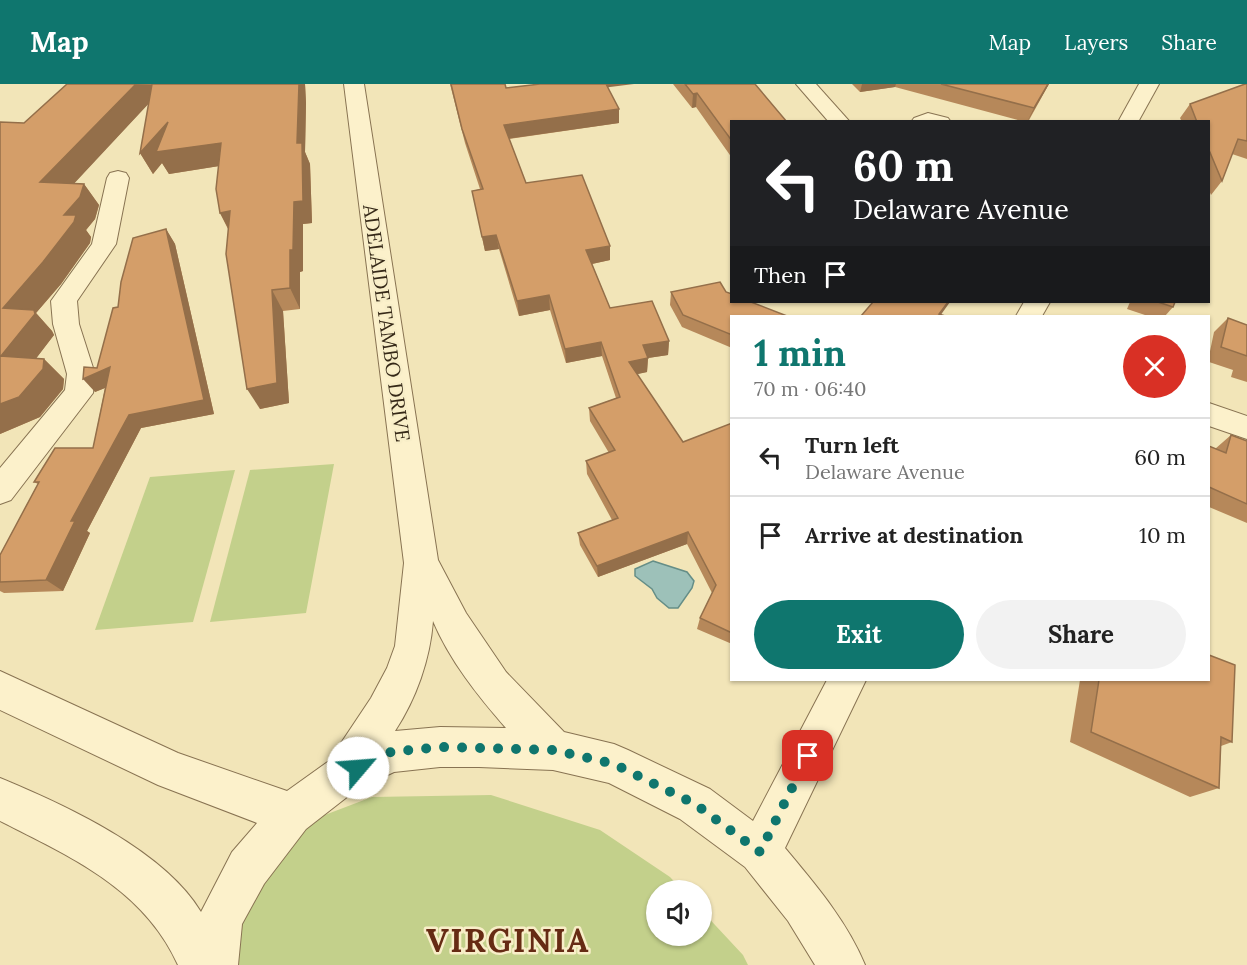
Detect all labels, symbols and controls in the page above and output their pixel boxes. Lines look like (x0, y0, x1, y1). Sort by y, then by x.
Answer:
text: Map (30, 24, 89, 60)
text: Map (988, 29, 1031, 56)
text: Layers (1064, 29, 1128, 56)
text: Share (1161, 29, 1217, 56)
text: 60 m (853, 139, 954, 193)
icon: left (754, 144, 832, 222)
text: Delaware Avenue (853, 192, 1069, 226)
street label: ADELAIDE TAMBO DRIVE (358, 202, 416, 443)
icon: arrive (819, 258, 852, 291)
text: Then (754, 261, 807, 289)
text: 1 min (754, 330, 846, 376)
button: close (1123, 335, 1186, 398)
text: 70 m · 06:40 (754, 376, 867, 401)
text: Turn left (805, 431, 899, 459)
icon: left (754, 441, 787, 474)
text: 60 m (1134, 443, 1186, 471)
text: Delaware Avenue (805, 459, 965, 484)
icon: arrive (754, 519, 787, 552)
text: Arrive at destination (805, 521, 1023, 549)
text: 10 m (1139, 521, 1186, 549)
button: Exit (754, 600, 964, 669)
button: Share (976, 600, 1186, 669)
pin (782, 730, 833, 781)
position arrow (326, 736, 390, 800)
icon: arrive (791, 739, 824, 772)
map controls (646, 880, 712, 946)
button: sound (646, 880, 712, 946)
district label: VIRGINIA (426, 920, 590, 961)

